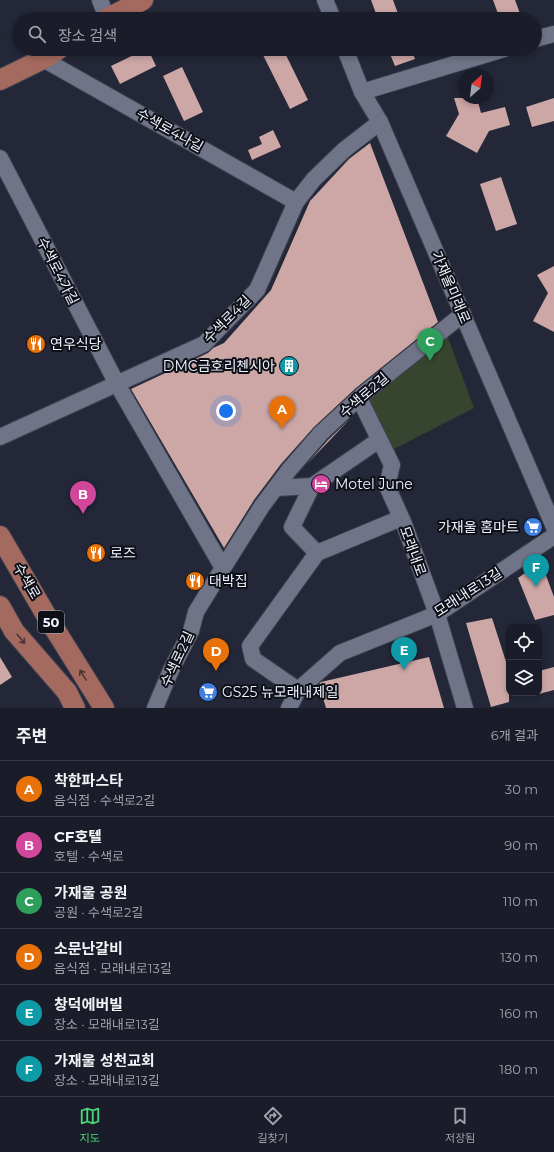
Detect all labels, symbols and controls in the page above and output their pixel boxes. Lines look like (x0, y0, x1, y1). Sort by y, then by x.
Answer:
search box (12, 12, 542, 56)
icon: search (26, 23, 48, 45)
text: 장소 검색 (58, 26, 117, 45)
north arrow (458, 68, 494, 104)
street label: 수색로4나길 (133, 104, 207, 156)
street label: 수색로4가길 (33, 234, 83, 308)
street label: 가재울미래로 (428, 248, 474, 326)
street label: 수색로4길 (199, 291, 255, 347)
pin: C (417, 328, 443, 361)
restaurant icon: 연우식당 (25, 333, 47, 355)
place label: 연우식당 (50, 335, 102, 353)
building icon: DMC금호리첸시아 (278, 355, 300, 377)
place label: DMC금호리첸시아 (163, 357, 275, 375)
street label: 수색로2길 (336, 369, 392, 421)
pin: A (269, 396, 295, 429)
your location (216, 401, 236, 421)
hotel icon: Motel June (310, 473, 332, 495)
place label: Motel June (335, 475, 413, 493)
pin: B (70, 481, 96, 514)
supermarket icon: 가재울 홈마트 (522, 516, 544, 538)
place label: 가재울 홈마트 (438, 518, 519, 536)
street label: 모래내로 (396, 524, 430, 578)
restaurant icon: 로즈 (85, 542, 107, 564)
place label: 로즈 (110, 544, 136, 562)
pin: F (523, 554, 549, 587)
street label: 수색로 (10, 560, 45, 602)
street label: 모래내로13길 (431, 563, 505, 621)
restaurant icon: 대박집 (184, 570, 206, 592)
place label: 대박집 (209, 572, 248, 590)
road number: 50 (38, 611, 64, 633)
map controls (506, 624, 542, 696)
button: locate (506, 624, 542, 660)
street label: 수색로2길 (156, 628, 198, 690)
one-way arrow (17, 634, 26, 644)
pin: E (391, 637, 417, 670)
pin: D (203, 638, 229, 671)
button: layers (506, 660, 542, 696)
one-way arrow (79, 669, 87, 681)
supermarket icon: GS25 뉴모래내제일 (197, 681, 219, 703)
place label: GS25 뉴모래내제일 (222, 683, 338, 701)
text: 주변 (16, 726, 47, 746)
text: 6개 결과 (491, 727, 538, 743)
text: 착한파스타 (54, 771, 123, 790)
text: A (24, 781, 34, 797)
text: 30 m (505, 781, 538, 797)
text: 음식점 · 수색로2길 (54, 792, 155, 808)
text: CF호텔 (54, 827, 102, 846)
text: B (24, 837, 34, 853)
text: 90 m (504, 837, 538, 853)
text: 호텔 · 수색로 (54, 848, 124, 864)
text: 가재울 공원 (54, 883, 127, 902)
text: C (24, 893, 34, 909)
text: 110 m (503, 893, 538, 909)
text: 공원 · 수색로2길 (54, 904, 143, 920)
text: 소문난갈비 (54, 939, 123, 958)
text: D (24, 949, 34, 965)
text: 130 m (500, 949, 538, 965)
text: 음식점 · 모래내로13길 (54, 960, 172, 976)
text: 창덕에버빌 (54, 995, 123, 1014)
text: E (25, 1005, 33, 1021)
text: 160 m (500, 1005, 538, 1021)
text: 장소 · 모래내로13길 (54, 1016, 160, 1032)
text: 가재울 성천교회 (54, 1051, 155, 1070)
text: F (25, 1061, 33, 1077)
text: 180 m (499, 1061, 538, 1077)
text: 장소 · 모래내로13길 (54, 1072, 160, 1088)
tab: 지도 (79, 1105, 101, 1145)
tab: 길찾기 (258, 1105, 288, 1145)
tab: 저장됨 (445, 1105, 475, 1145)

